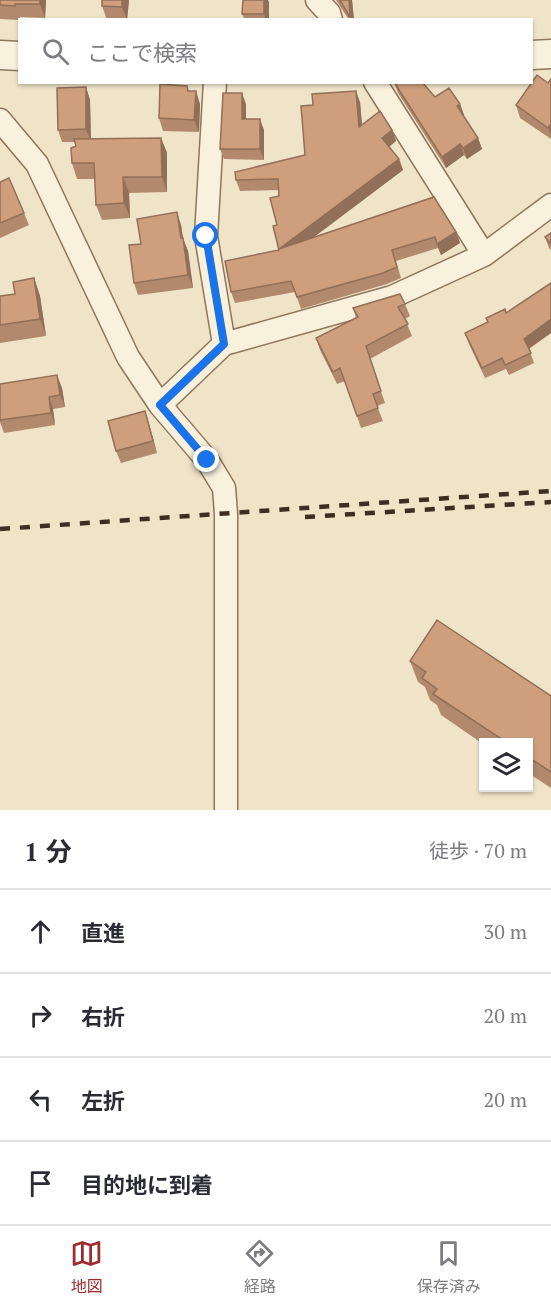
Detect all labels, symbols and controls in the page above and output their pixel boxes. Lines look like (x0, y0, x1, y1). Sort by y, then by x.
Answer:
search box (18, 18, 533, 84)
icon: search (39, 35, 72, 68)
text: ここで検索 (87, 38, 197, 67)
route start (192, 222, 218, 248)
route end (193, 446, 219, 472)
map controls (479, 738, 533, 792)
button: layers (479, 738, 533, 792)
text: 1 分 (24, 834, 72, 868)
text: 徒歩 · 70 m (429, 837, 527, 864)
icon: ahead (24, 915, 57, 948)
text: 直進 (81, 918, 125, 947)
text: 30 m (484, 918, 527, 945)
icon: right (24, 999, 57, 1032)
text: 右折 (81, 1002, 125, 1031)
text: 20 m (484, 1002, 527, 1029)
icon: left (24, 1083, 57, 1116)
text: 左折 (81, 1086, 125, 1115)
text: 20 m (484, 1086, 527, 1113)
icon: arrive (24, 1167, 57, 1200)
text: 目的地に到着 (81, 1170, 213, 1199)
tab: 地図 (70, 1237, 103, 1297)
tab: 経路 (243, 1237, 276, 1297)
tab: 保存済み (417, 1237, 481, 1297)

